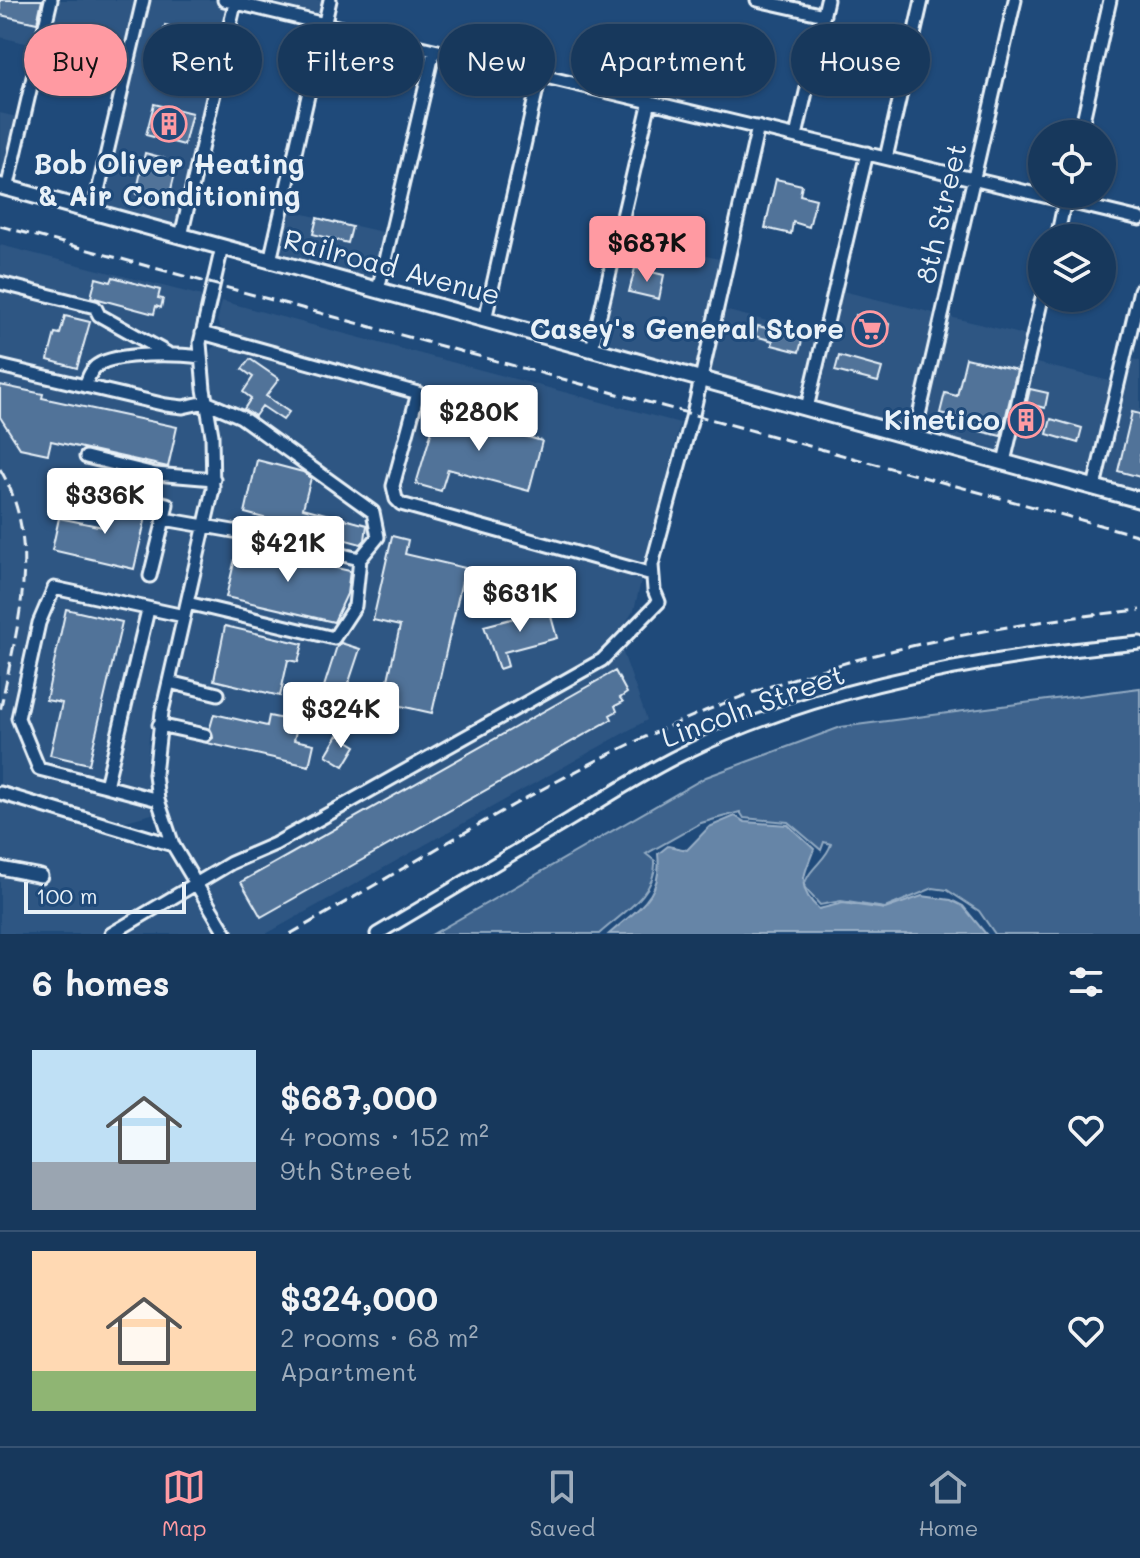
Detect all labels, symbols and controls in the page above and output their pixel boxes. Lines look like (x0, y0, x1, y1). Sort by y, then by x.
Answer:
chip: Buy (24, 24, 127, 96)
chip: Rent (143, 24, 262, 96)
chip: Filters (278, 24, 423, 96)
chip: New (439, 24, 555, 96)
chip: Apartment (571, 24, 775, 96)
chip: House (791, 24, 930, 96)
building icon: Bob Oliver Heating & Air Conditioning (150, 105, 188, 143)
map controls (1028, 120, 1116, 312)
button: locate (1028, 120, 1116, 208)
street label: 8th Street (906, 139, 974, 287)
place label: Bob Oliver Heating & Air Conditioning (33, 145, 305, 213)
pin: $687K (591, 216, 703, 284)
street label: Railroad Avenue (280, 220, 504, 312)
button: layers (1028, 224, 1116, 312)
text: $687K (607, 225, 687, 259)
place label: Casey's General Store (530, 310, 844, 347)
supermarket icon: Casey's General Store (851, 310, 889, 348)
pin: $280K (423, 385, 535, 453)
text: $280K (439, 394, 519, 428)
place label: Kinetico (884, 401, 1000, 437)
building icon: Kinetico (1007, 401, 1045, 439)
pin: $336K (49, 468, 161, 536)
text: $336K (65, 477, 145, 511)
pin: $421K (232, 516, 344, 584)
text: $421K (250, 525, 326, 559)
pin: $631K (464, 566, 576, 634)
text: $631K (482, 575, 558, 609)
street label: Lincoln Street (656, 655, 849, 755)
pin: $324K (285, 682, 397, 750)
text: $324K (301, 691, 381, 725)
scale bar (24, 878, 186, 914)
text: 100 m (36, 881, 98, 910)
text: 6 homes (32, 960, 170, 1005)
icon: filters (1064, 960, 1108, 1004)
text: $687,000 (280, 1074, 438, 1119)
icon: home (96, 1082, 192, 1178)
icon: heart (1064, 1108, 1108, 1152)
text: 4 rooms · 152 m² (280, 1119, 489, 1153)
text: 9th Street (280, 1153, 413, 1187)
text: $324,000 (280, 1275, 438, 1320)
icon: home (96, 1283, 192, 1379)
icon: heart (1064, 1309, 1108, 1353)
text: 2 rooms · 68 m² (280, 1320, 478, 1354)
text: Apartment (280, 1354, 417, 1388)
tab: Map (162, 1465, 206, 1542)
tab: Saved (530, 1465, 595, 1542)
tab: Home (918, 1465, 978, 1542)

